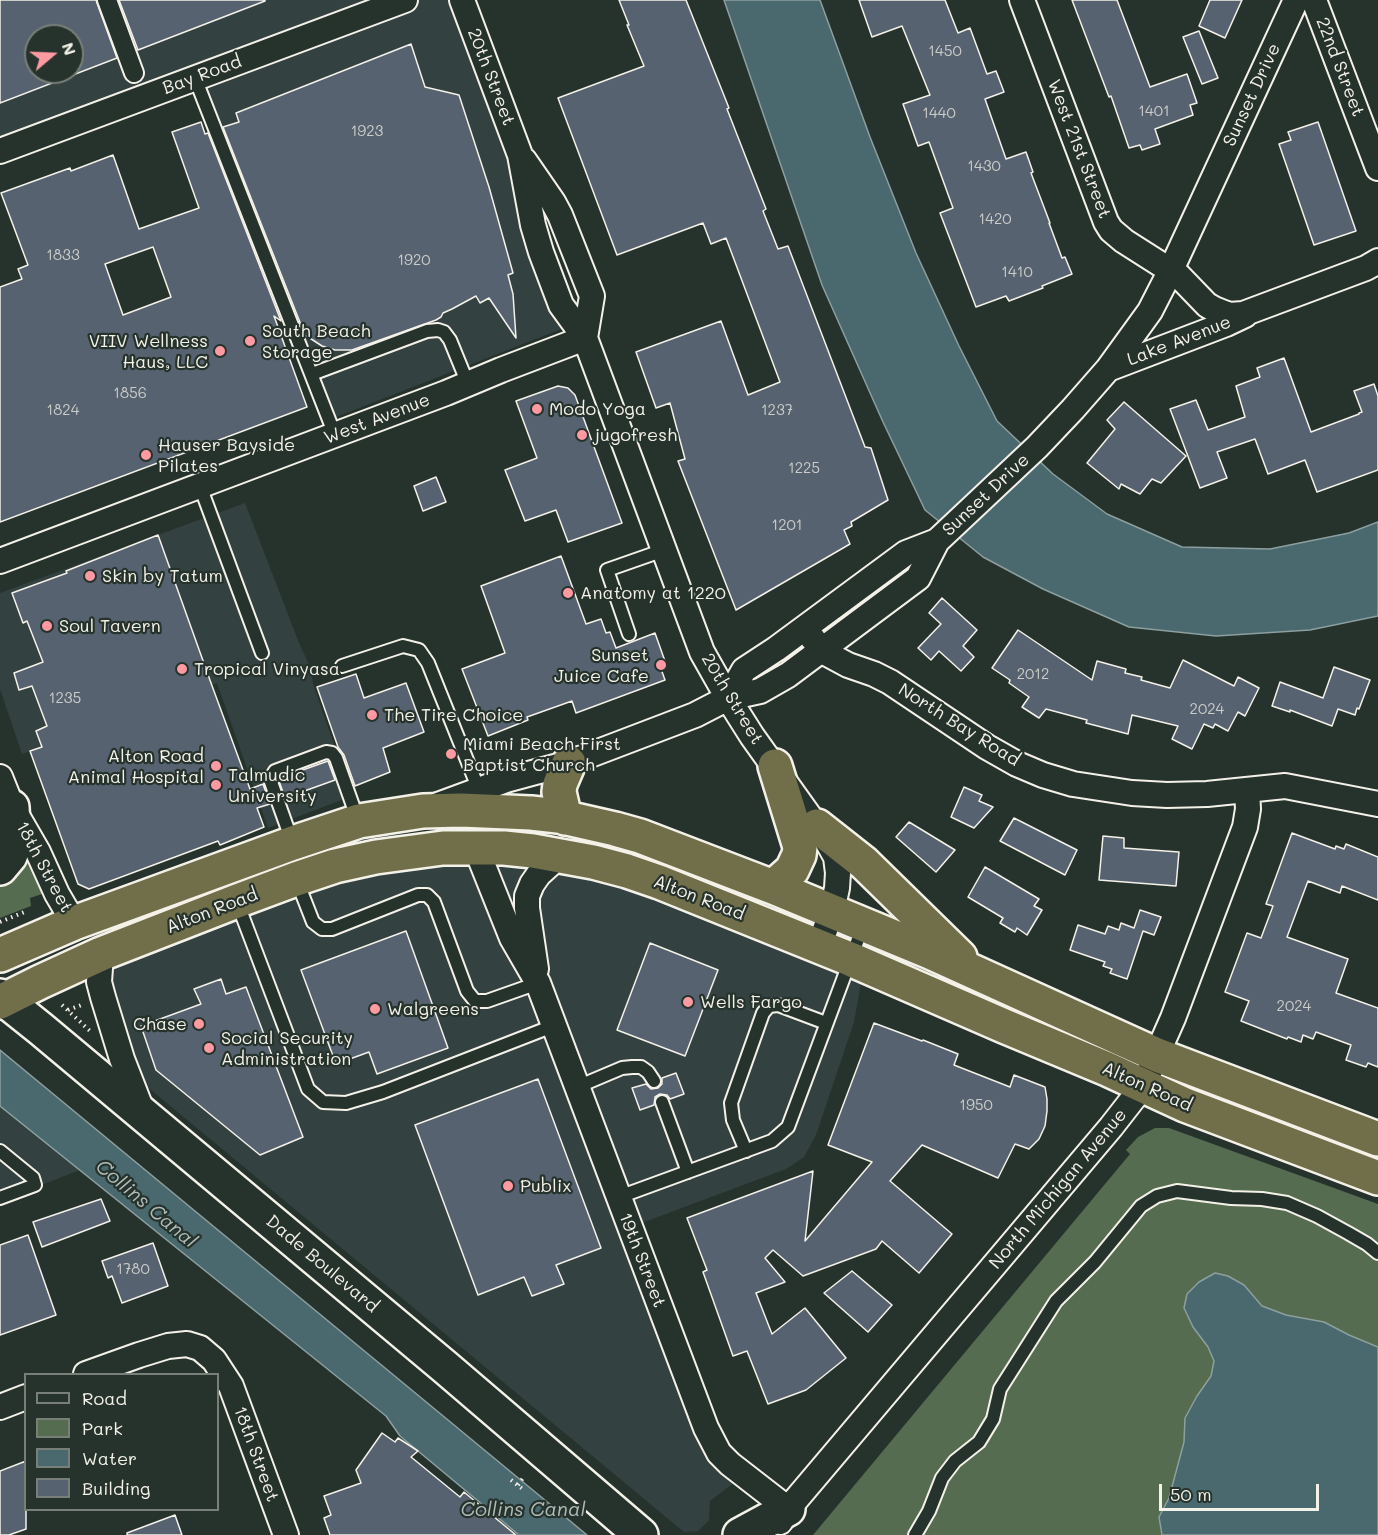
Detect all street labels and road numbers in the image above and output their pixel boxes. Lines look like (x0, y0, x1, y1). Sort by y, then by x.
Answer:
street label: 22nd Street (1311, 14, 1369, 120)
street label: 20th Street (463, 25, 519, 129)
street label: Sunset Drive (1219, 40, 1285, 150)
street label: Bay Road (160, 51, 244, 99)
street label: West 21st Street (1043, 76, 1115, 222)
street label: Lake Avenue (1124, 311, 1234, 371)
street label: West Avenue (321, 389, 433, 449)
street label: Sunset Drive (938, 449, 1034, 541)
street label: 20th Street (696, 650, 768, 748)
street label: North Bay Road (894, 679, 1024, 771)
street label: 18th Street (11, 818, 77, 916)
street label: Alton Road (650, 871, 748, 925)
street label: Alton Road (163, 884, 261, 938)
street label: Alton Road (1099, 1058, 1195, 1116)
street label: North Michigan Avenue (985, 1104, 1131, 1274)
street label: 19th Street (614, 1210, 670, 1310)
street label: Dade Boulevard (261, 1211, 383, 1317)
street label: 18th Street (229, 1403, 283, 1505)

